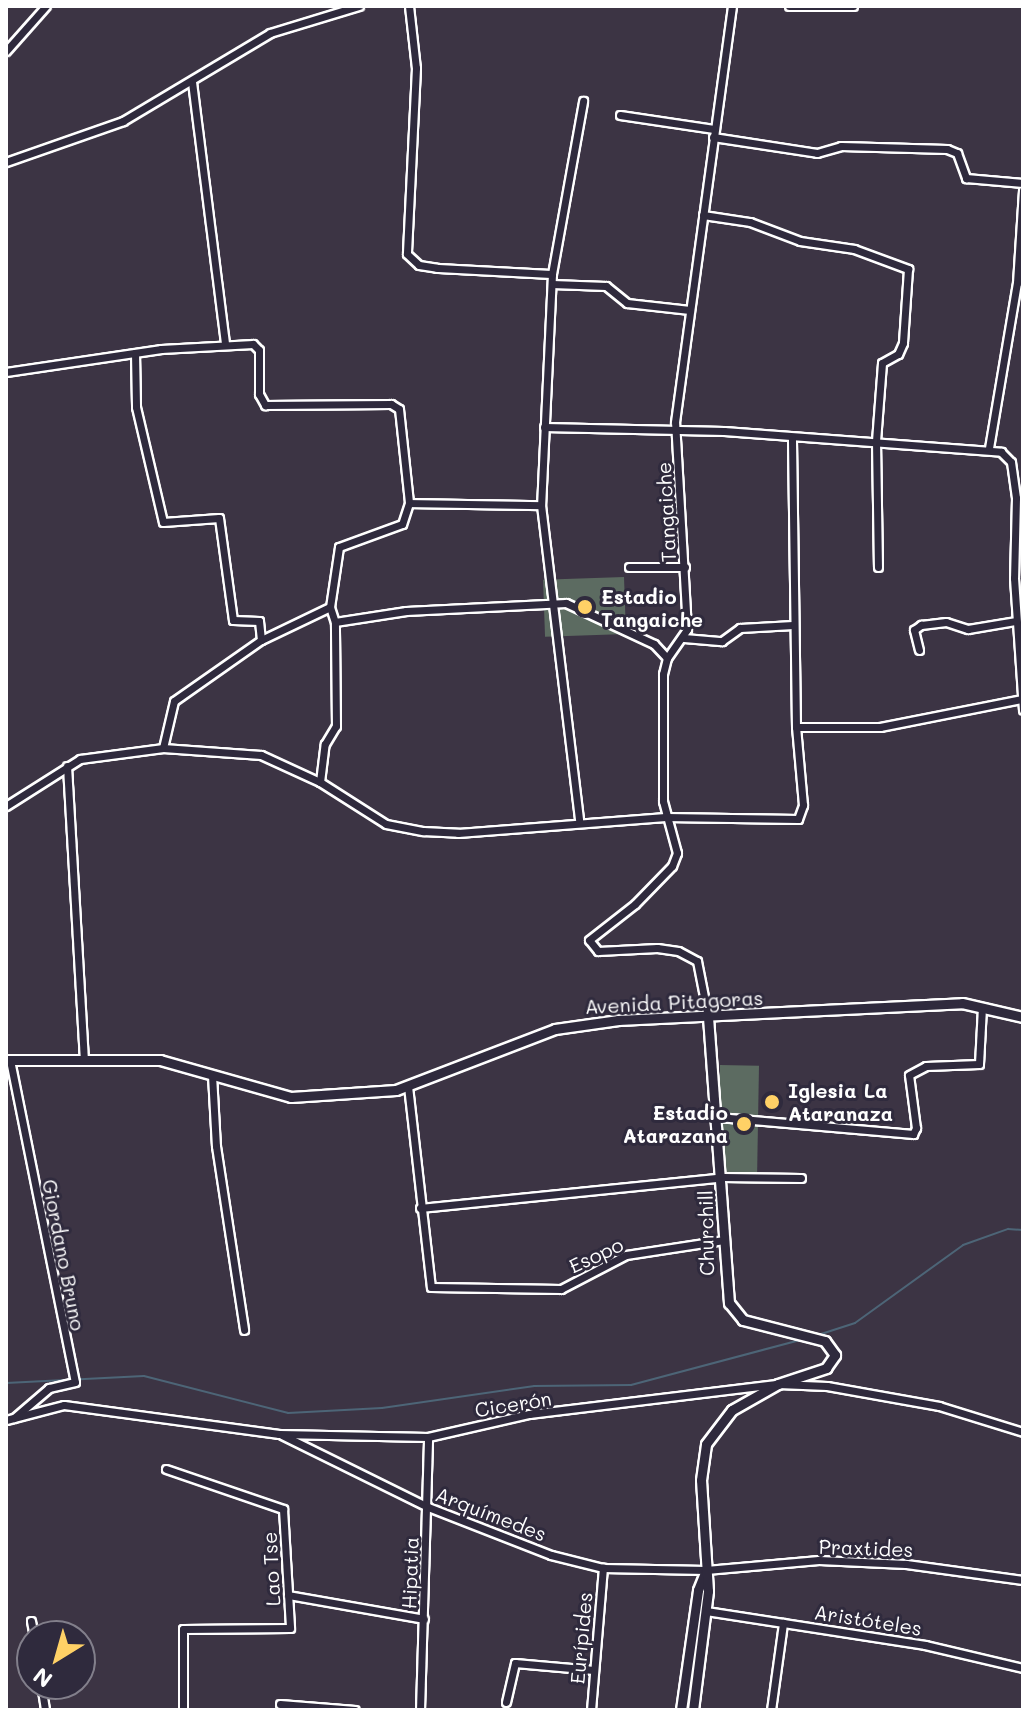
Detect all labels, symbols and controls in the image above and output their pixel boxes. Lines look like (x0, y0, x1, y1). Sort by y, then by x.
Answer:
street label: Tangaiche (651, 461, 681, 563)
place label: Estadio Tangaiche (601, 584, 703, 631)
marker: Estadio Tangaiche (576, 598, 594, 616)
street label: Avenida Pitagoras (584, 985, 764, 1019)
place label: Iglesia La Ataranaza (788, 1078, 893, 1125)
marker: Iglesia La Ataranaza (763, 1093, 781, 1111)
place label: Estadio Atarazana (623, 1100, 728, 1147)
marker: Estadio Atarazana (735, 1115, 753, 1133)
street label: Giordano Bruno (38, 1177, 90, 1333)
street label: Churchill (693, 1190, 719, 1276)
street label: Esopo (565, 1232, 627, 1278)
street label: Cicerón (473, 1386, 553, 1422)
street label: Arquímedes (432, 1482, 550, 1546)
street label: Lao Tse (257, 1531, 285, 1607)
street label: Praxtides (818, 1534, 914, 1562)
street label: Hipatia (397, 1536, 423, 1610)
street label: Eurípides (565, 1591, 597, 1685)
street label: Aristóteles (812, 1600, 924, 1640)
north arrow (16, 1620, 96, 1700)
text: N (27, 1661, 58, 1695)

